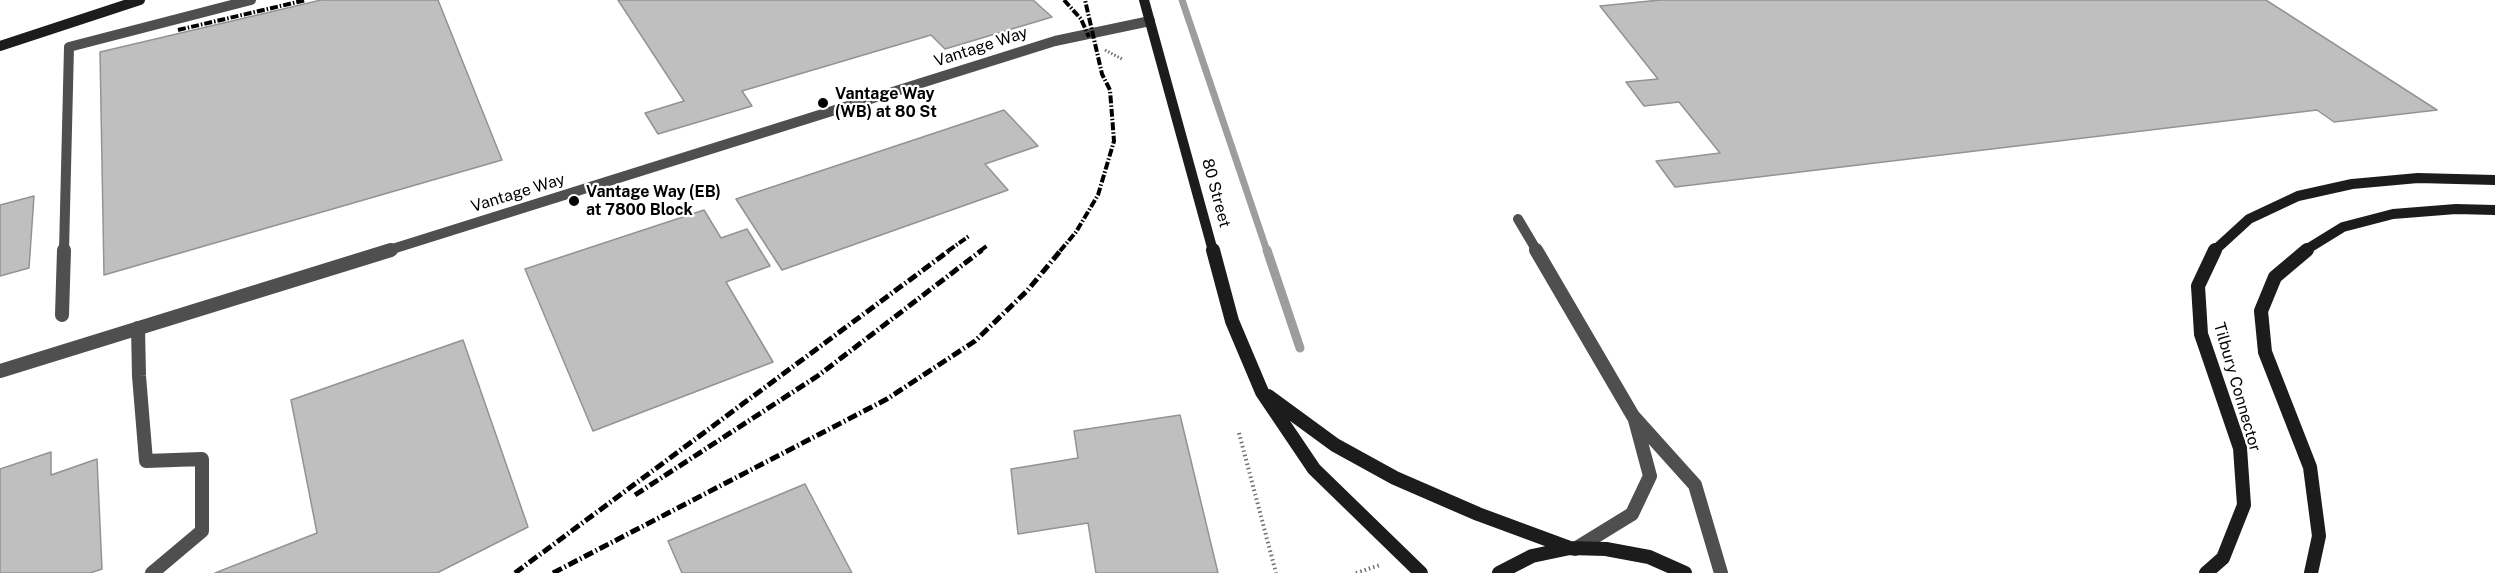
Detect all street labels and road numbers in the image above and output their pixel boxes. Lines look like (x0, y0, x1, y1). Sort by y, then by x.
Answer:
street label: Vantage Way (932, 23, 1030, 71)
street label: 80 Street (1198, 156, 1234, 230)
street label: Vantage Way (469, 170, 567, 216)
street label: Tilbury Connector (2209, 320, 2265, 454)

